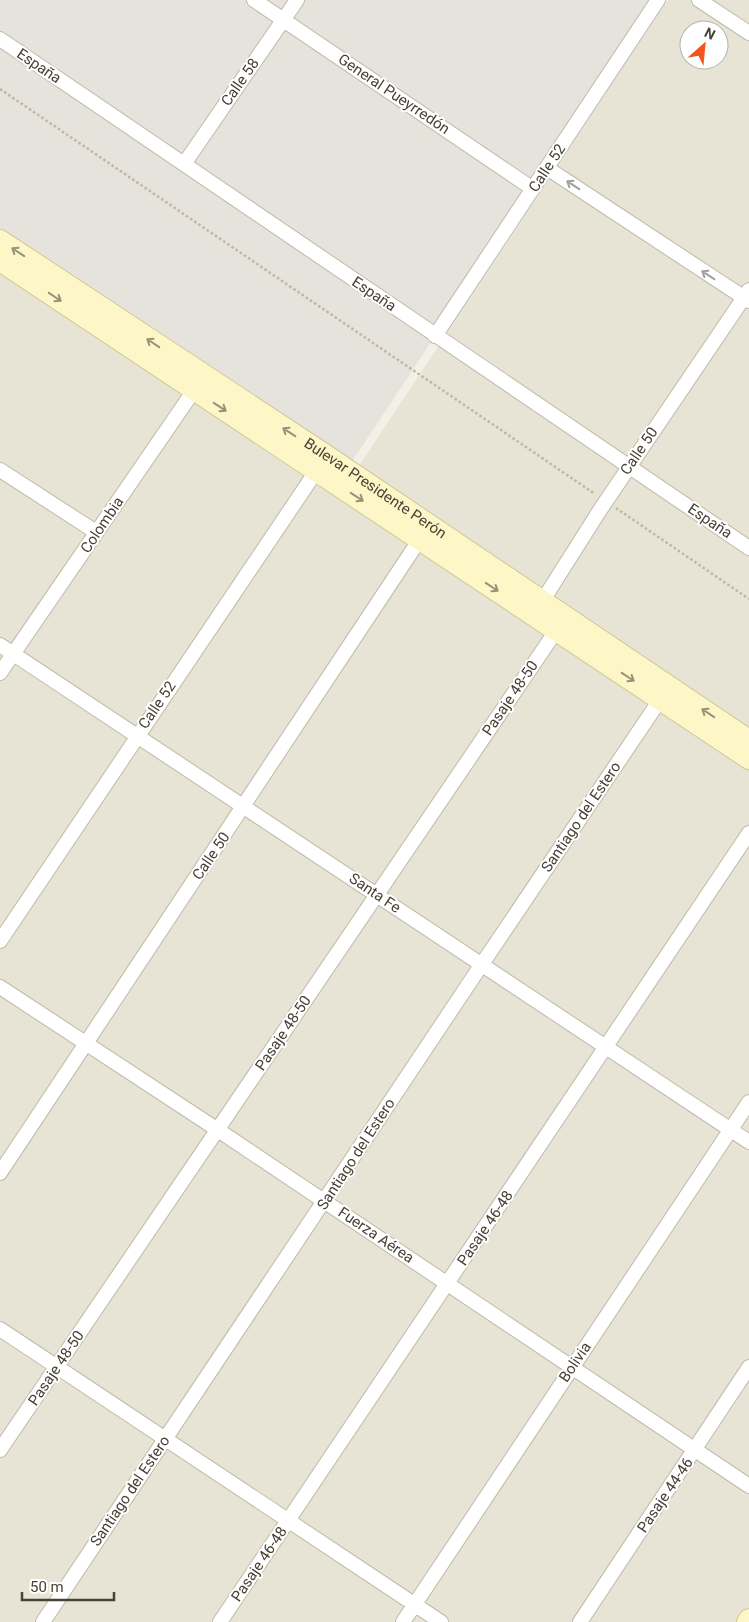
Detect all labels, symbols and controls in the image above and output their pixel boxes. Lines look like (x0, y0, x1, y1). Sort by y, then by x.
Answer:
north arrow (679, 20, 729, 70)
text: N (702, 24, 718, 43)
street label: España (14, 45, 64, 87)
street label: General Pueyrredón (335, 50, 453, 138)
street label: Calle 58 (217, 55, 263, 109)
street label: Calle 52 (525, 141, 569, 195)
one-way arrow (566, 180, 580, 190)
one-way arrow (11, 247, 25, 258)
one-way arrow (702, 269, 716, 279)
street label: España (349, 273, 399, 315)
one-way arrow (48, 292, 62, 302)
one-way arrow (146, 338, 160, 348)
one-way arrow (212, 402, 226, 412)
street label: Calle 50 (617, 424, 661, 478)
one-way arrow (282, 426, 296, 437)
street label: Bulevar Presidente Perón (301, 434, 450, 543)
one-way arrow (350, 492, 364, 502)
street label: Colombia (77, 493, 127, 557)
street label: España (685, 500, 735, 542)
one-way arrow (485, 582, 499, 592)
street label: Pasaje 48-50 (478, 657, 542, 739)
one-way arrow (620, 672, 634, 682)
street label: Calle 52 (135, 678, 179, 732)
one-way arrow (702, 708, 716, 718)
street label: Santiago del Estero (537, 758, 625, 876)
street label: Calle 50 (189, 829, 233, 883)
street label: Santa Fe (346, 869, 404, 917)
street label: Pasaje 48-50 (251, 992, 315, 1074)
street label: Santiago del Estero (313, 1095, 399, 1213)
street label: Pasaje 46-48 (453, 1187, 517, 1269)
street label: Fuerza Aérea (335, 1203, 417, 1267)
street label: Pasaje 48-50 (24, 1327, 88, 1409)
street label: Bolivia (555, 1339, 595, 1385)
street label: Santiago del Estero (86, 1432, 174, 1550)
street label: Pasaje 44-46 (633, 1454, 697, 1536)
street label: Pasaje 46-48 (227, 1523, 291, 1605)
scale bar (22, 1570, 115, 1602)
text: 50 m (30, 1578, 64, 1596)

